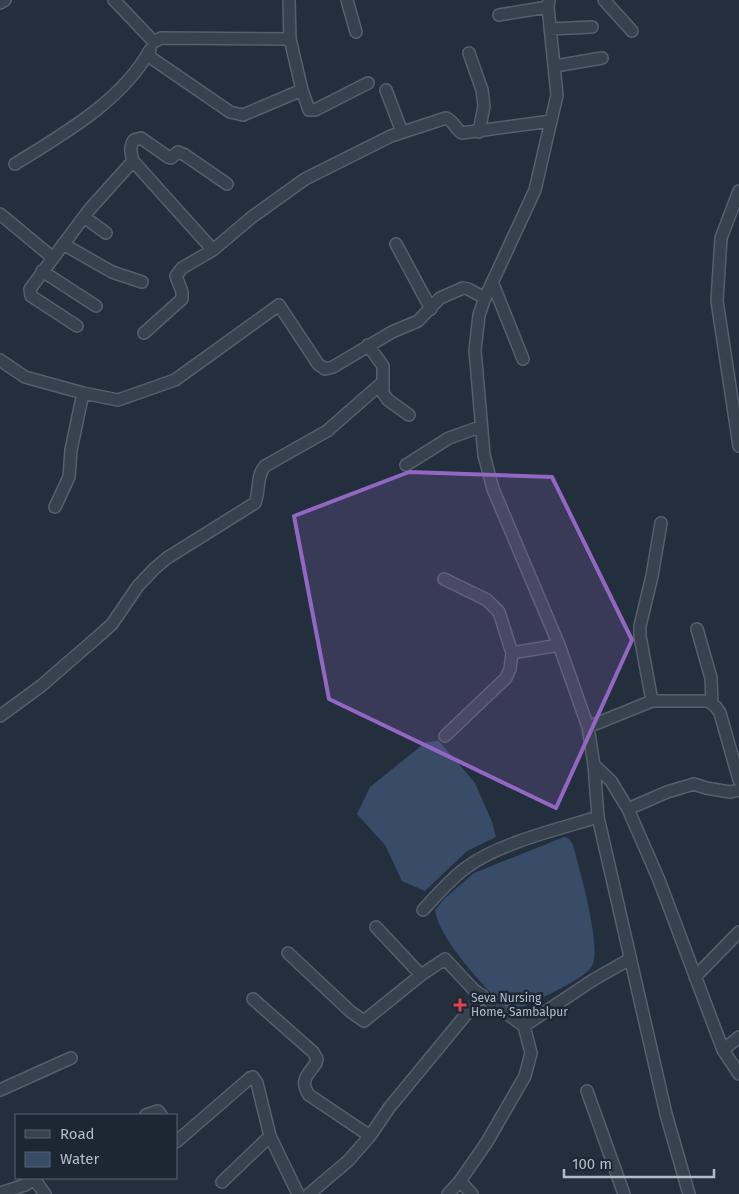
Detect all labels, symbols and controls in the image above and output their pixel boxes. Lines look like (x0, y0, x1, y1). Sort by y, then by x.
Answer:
place label: Seva Nursing Home, Sambalpur (471, 991, 568, 1019)
marker: Seva Nursing Home, Sambalpur (453, 998, 467, 1012)
legend (15, 1114, 178, 1179)
text: Road (60, 1125, 95, 1143)
scale bar (564, 1146, 714, 1178)
text: Water (60, 1150, 99, 1168)
text: 100 m (572, 1155, 612, 1173)

